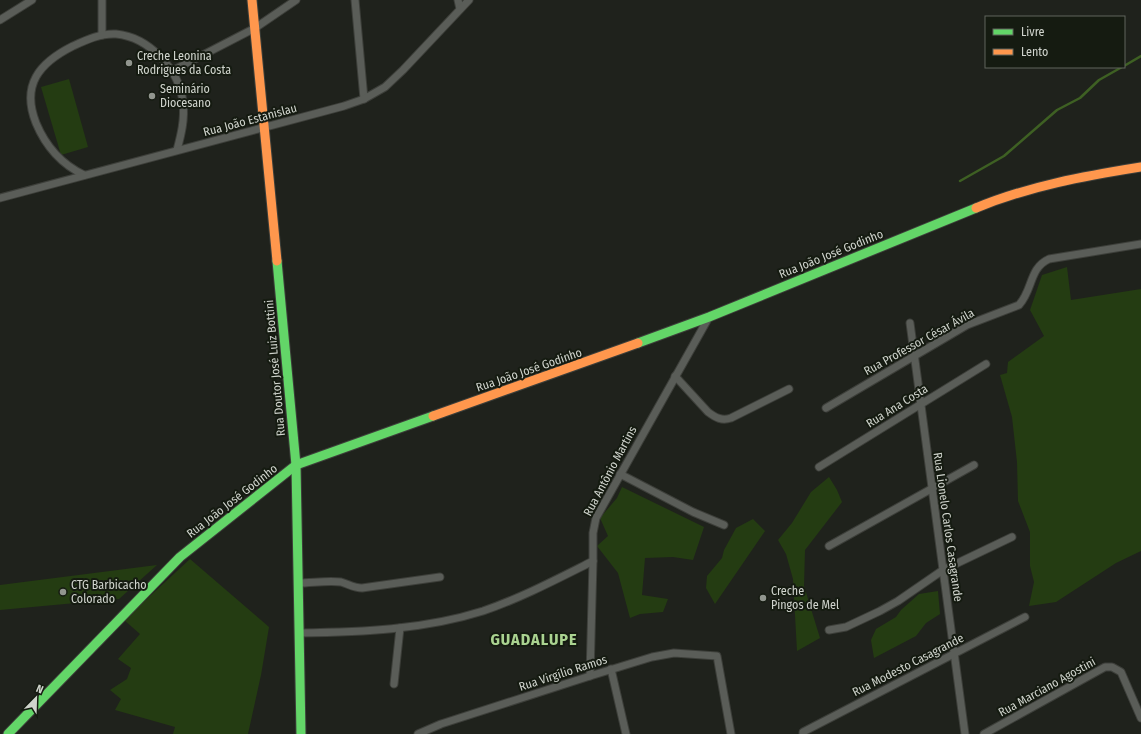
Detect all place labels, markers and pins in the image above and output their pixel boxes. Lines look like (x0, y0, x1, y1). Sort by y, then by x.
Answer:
place label: Creche Leonina Rodrigues da Costa (137, 49, 231, 77)
marker: Creche Leonina Rodrigues da Costa (124, 58, 134, 68)
place label: Seminário Diocesano (160, 82, 211, 110)
marker: Seminário Diocesano (147, 91, 157, 101)
place label: CTG Barbicacho Colorado (71, 578, 147, 606)
place label: Creche Pingos de Mel (771, 584, 839, 612)
marker: CTG Barbicacho Colorado (58, 587, 68, 597)
marker: Creche Pingos de Mel (758, 593, 768, 603)

